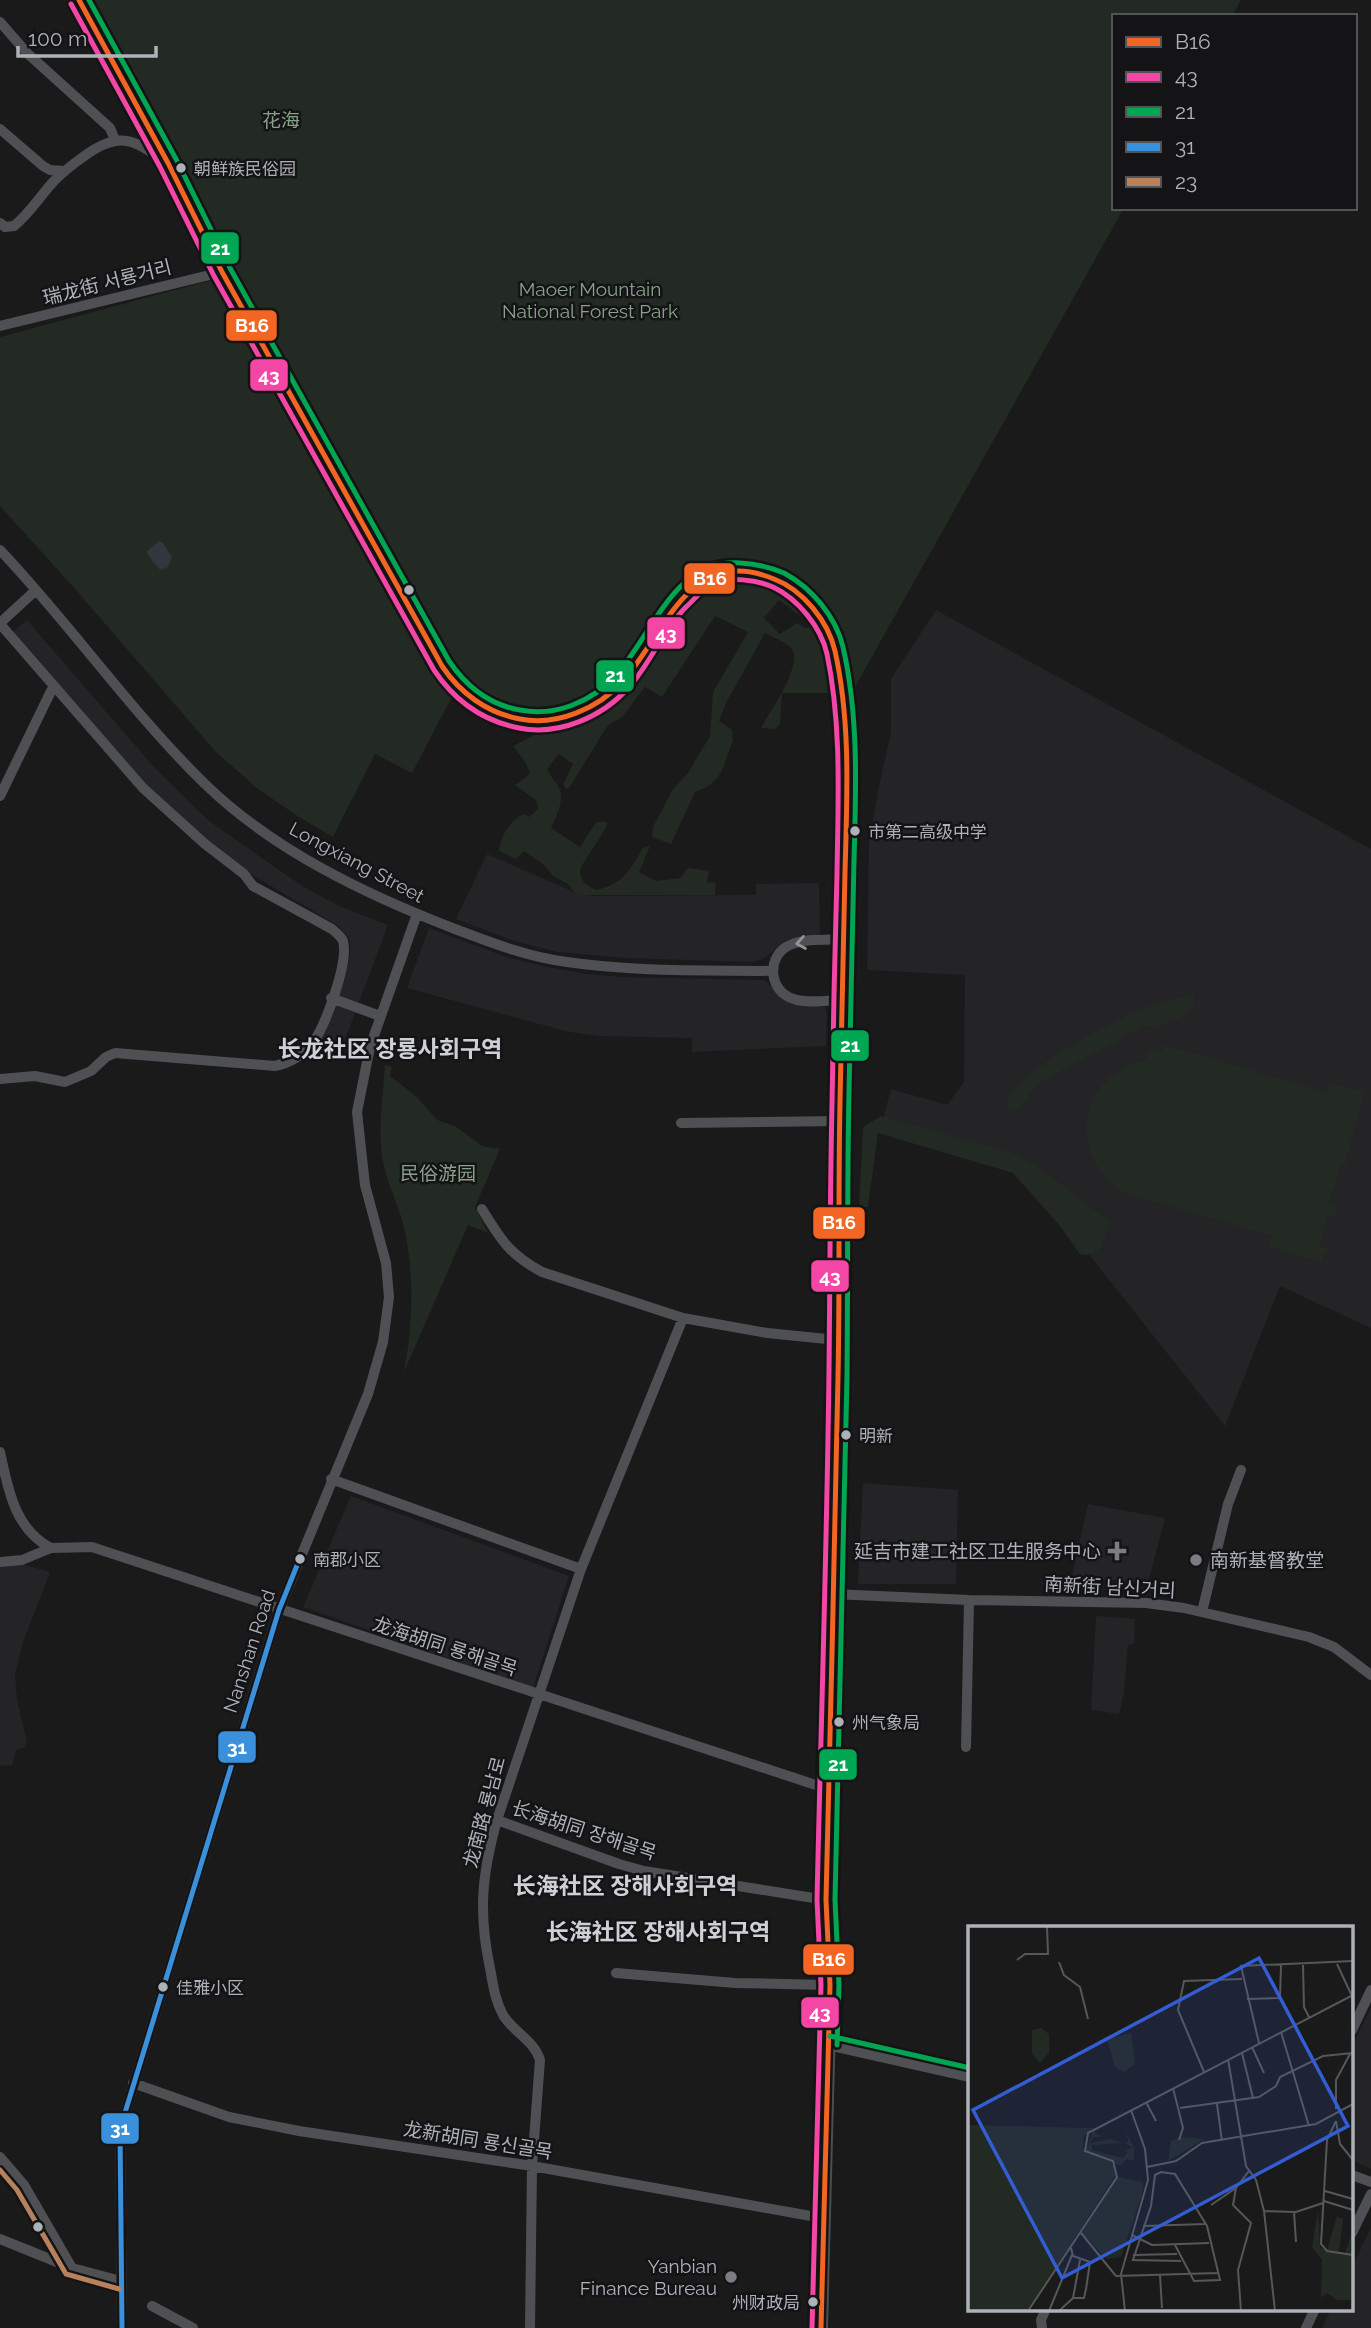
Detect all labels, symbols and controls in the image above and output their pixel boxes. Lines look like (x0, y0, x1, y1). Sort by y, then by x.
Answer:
scale bar (18, 14, 156, 58)
legend (1112, 14, 1357, 210)
text: 100 m (28, 26, 87, 51)
text: B16 (1175, 29, 1211, 54)
text: 43 (1175, 64, 1198, 89)
text: 21 (1175, 99, 1195, 124)
park label: 花海 (262, 109, 300, 131)
text: 31 (1175, 134, 1195, 159)
place label: 朝鲜族民俗园 (194, 159, 296, 179)
marker: 朝鲜族民俗园 (174, 161, 188, 175)
text: 23 (1175, 169, 1197, 194)
line badge: 21 (200, 231, 240, 265)
text: 21 (210, 237, 230, 259)
street label: 瑞龙街 서룡거리 (40, 255, 174, 309)
park label: Maoer Mountain National Forest Park (502, 278, 678, 322)
line badge: B16 (225, 309, 278, 342)
text: B16 (235, 314, 269, 336)
line badge: 43 (249, 358, 289, 392)
text: 43 (258, 364, 280, 386)
line badge: B16 (683, 562, 736, 595)
text: B16 (693, 567, 727, 589)
unlabelled marker (402, 583, 416, 597)
line badge: 43 (646, 616, 686, 650)
text: 43 (655, 622, 677, 644)
line badge: 21 (595, 659, 635, 693)
text: 21 (605, 664, 625, 686)
street label: Longxiang Street (286, 817, 429, 907)
place label: 市第二高级中学 (868, 822, 987, 842)
marker: 市第二高级中学 (848, 824, 862, 838)
one-way arrow (795, 935, 807, 950)
line badge: 21 (830, 1029, 870, 1062)
text: 21 (840, 1034, 860, 1056)
district label: 长龙社区 장룡사회구역 (278, 1035, 502, 1062)
park label: 民俗游园 (400, 1162, 476, 1184)
line badge: B16 (812, 1206, 866, 1240)
text: B16 (822, 1211, 856, 1233)
line badge: 43 (810, 1259, 850, 1293)
text: 43 (819, 1265, 841, 1287)
place label: 明新 (859, 1426, 893, 1446)
marker: 明新 (839, 1428, 853, 1442)
place label: 延吉市建工社区卫生服务中心 (854, 1540, 1101, 1562)
marker: 延吉市建工社区卫生服务中心 (1107, 1541, 1127, 1561)
place label: 南新基督教堂 (1210, 1549, 1324, 1571)
place label: 南郡小区 (313, 1550, 381, 1570)
marker: 南郡小区 (293, 1552, 307, 1566)
marker: 南新基督教堂 (1188, 1552, 1204, 1568)
street label: 南新街 남신거리 (1044, 1573, 1176, 1601)
street label: Nanshan Road (219, 1587, 279, 1715)
street label: 龙海胡同 룡해골목 (370, 1612, 520, 1680)
place label: 州气象局 (852, 1713, 920, 1733)
marker: 州气象局 (832, 1715, 846, 1729)
line badge: 31 (217, 1730, 257, 1764)
text: 31 (227, 1736, 247, 1758)
line badge: 21 (818, 1748, 858, 1781)
text: 21 (828, 1753, 848, 1775)
street label: 龙南路 룡남로 (459, 1754, 509, 1870)
street label: 长海胡同 장해골목 (509, 1796, 659, 1864)
district label: 长海社区 장해사회구역 (513, 1872, 737, 1899)
district label: 长海社区 장해사회구역 (546, 1918, 770, 1945)
inset map (968, 1926, 1354, 2310)
line badge: B16 (802, 1943, 855, 1976)
text: B16 (812, 1948, 846, 1970)
place label: 佳雅小区 (176, 1978, 244, 1998)
marker: 佳雅小区 (156, 1980, 170, 1994)
line badge: 43 (800, 1996, 840, 2029)
text: 43 (809, 2001, 831, 2023)
line badge: 31 (100, 2112, 140, 2145)
text: 31 (110, 2117, 130, 2139)
street label: 龙新胡同 룡신골목 (402, 2117, 554, 2163)
unlabelled marker (31, 2220, 45, 2234)
place label: Yanbian Finance Bureau (580, 2255, 717, 2299)
marker: Yanbian Finance Bureau (723, 2269, 739, 2285)
place label: 州财政局 (732, 2293, 800, 2313)
marker: 州财政局 (806, 2295, 820, 2309)

